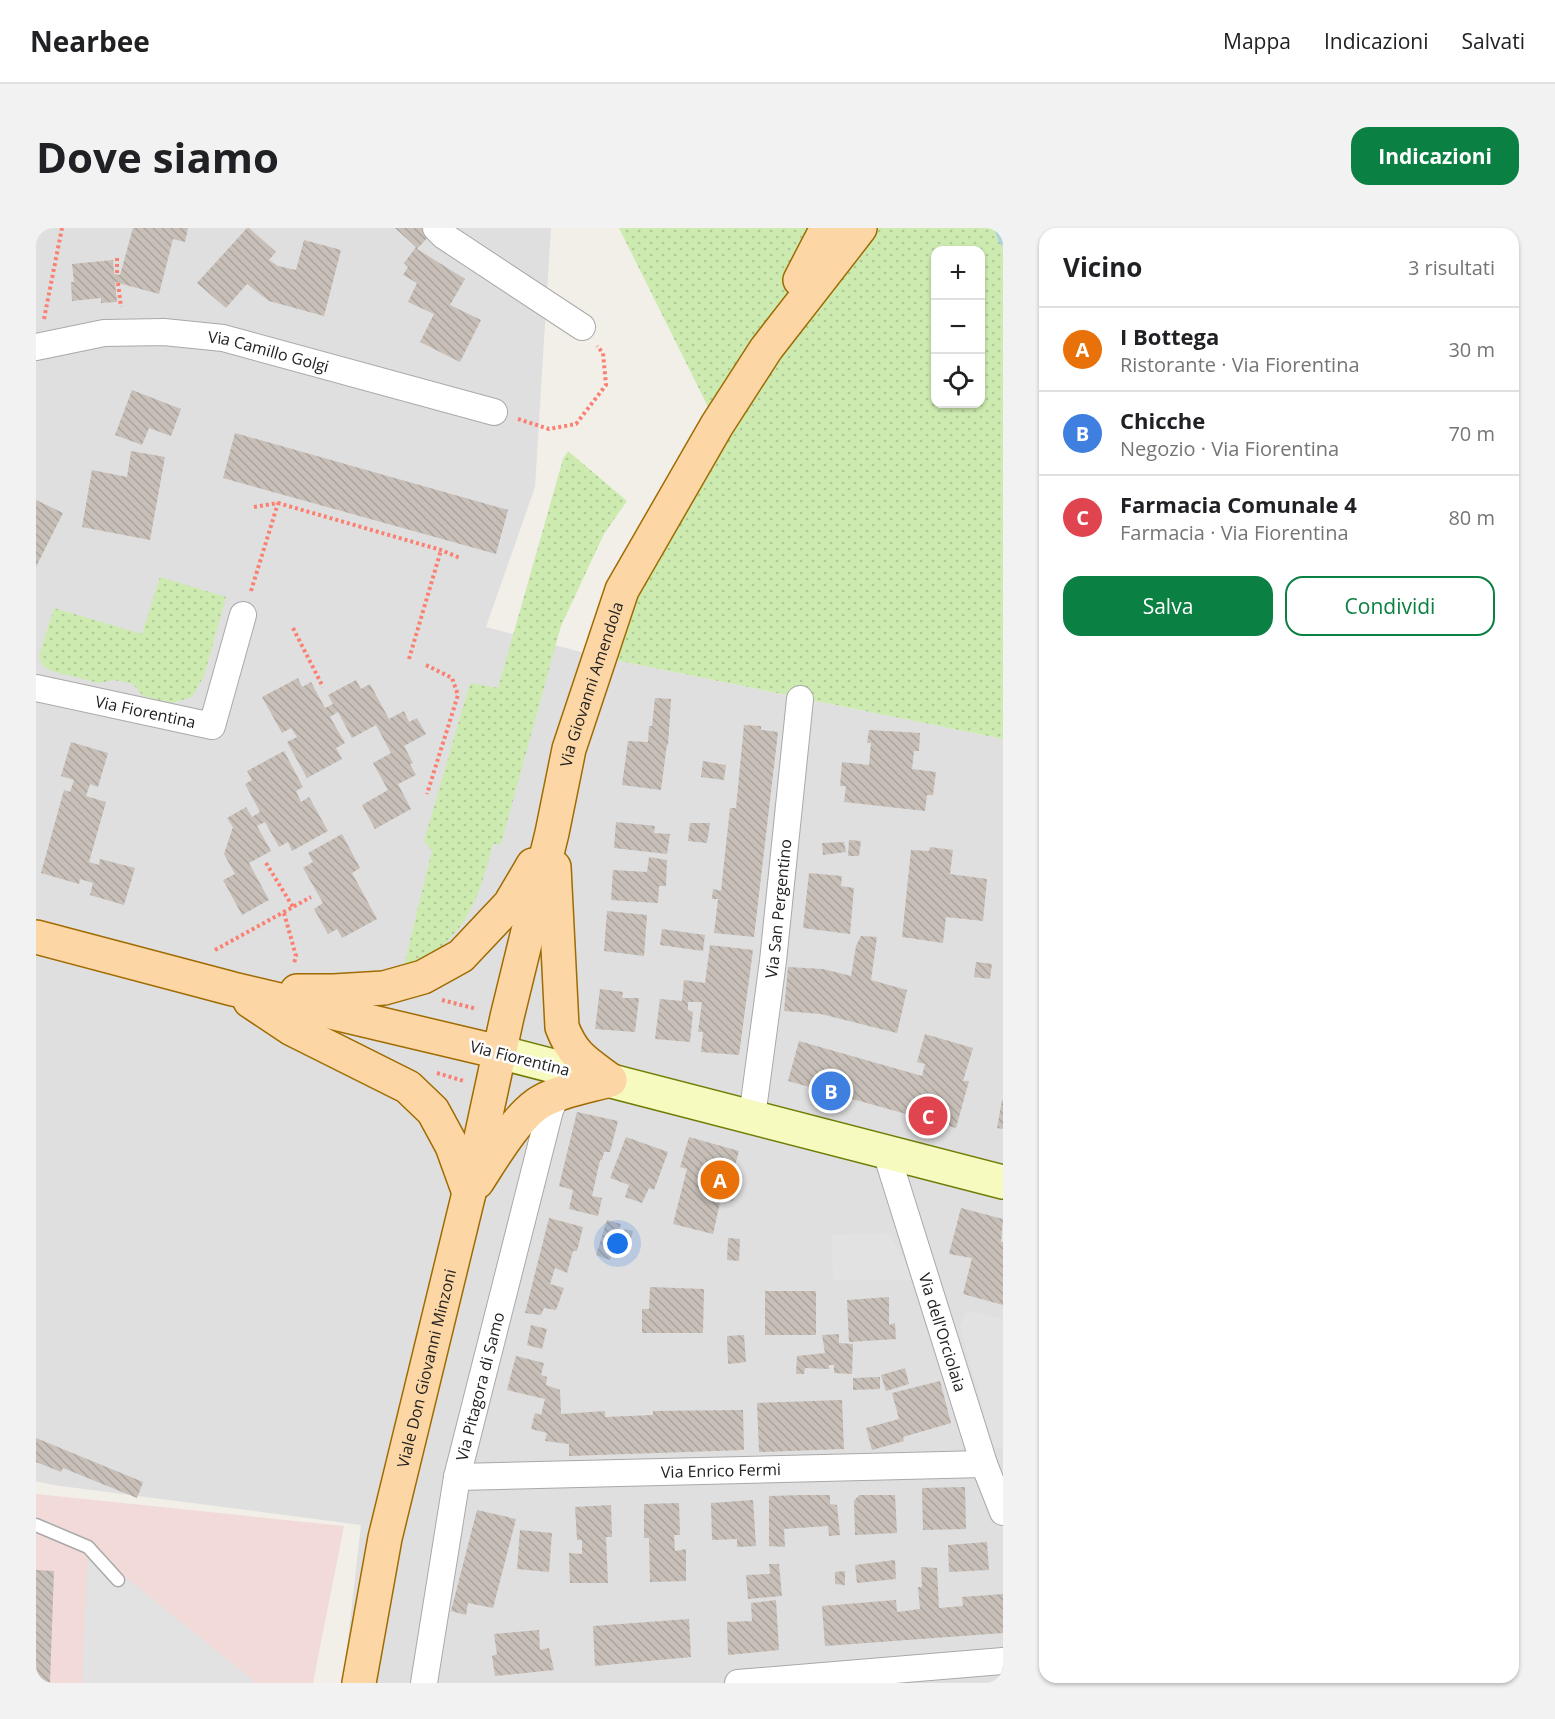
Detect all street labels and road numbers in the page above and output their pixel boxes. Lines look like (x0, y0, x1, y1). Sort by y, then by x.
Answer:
street label: Via Camillo Golgi (207, 326, 331, 377)
street label: Via Giovanni Amendola (555, 599, 628, 769)
street label: Via Fiorentina (93, 690, 198, 733)
street label: Via San Pergentino (760, 838, 797, 980)
street label: Via Fiorentina (468, 1035, 572, 1081)
street label: Viale Don Giovanni Minzoni (391, 1266, 461, 1470)
street label: Via dell'Orciolaia (914, 1270, 972, 1394)
street label: Via Pitagora di Samo (450, 1310, 509, 1463)
street label: Via Enrico Fermi (661, 1458, 781, 1483)

